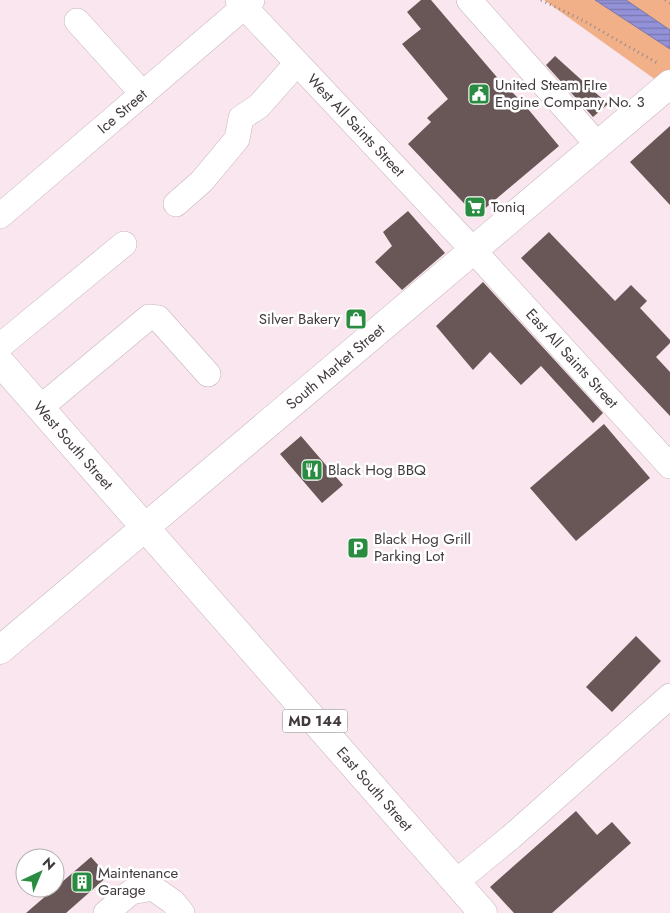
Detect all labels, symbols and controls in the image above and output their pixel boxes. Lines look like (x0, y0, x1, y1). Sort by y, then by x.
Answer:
street label: West All Saints Street (302, 69, 410, 182)
place label: United Steam FIre Engine Company No. 3 (495, 74, 645, 113)
public building icon: United Steam FIre Engine Company No. 3 (467, 82, 491, 106)
street label: Ice Street (93, 83, 152, 139)
supermarket icon: Toniq (463, 195, 487, 219)
place label: Toniq (491, 196, 525, 218)
street label: East All Saints Street (521, 304, 624, 414)
shop icon: Silver Bakery (344, 307, 368, 331)
place label: Silver Bakery (259, 308, 340, 330)
street label: South Market Street (281, 318, 390, 415)
street label: West South Street (28, 396, 119, 495)
restaurant icon: Black Hog BBQ (300, 458, 324, 482)
place label: Black Hog BBQ (328, 459, 426, 481)
place label: Black Hog Grill Parking Lot (374, 528, 471, 567)
parking icon: Black Hog Grill Parking Lot (346, 536, 370, 560)
road number: MD 144 (282, 709, 348, 732)
street label: East South Street (331, 742, 418, 836)
north arrow (15, 848, 65, 898)
text: N (38, 853, 60, 875)
place label: Maintenance Garage (98, 862, 179, 901)
building icon: Maintenance Garage (70, 870, 94, 894)

